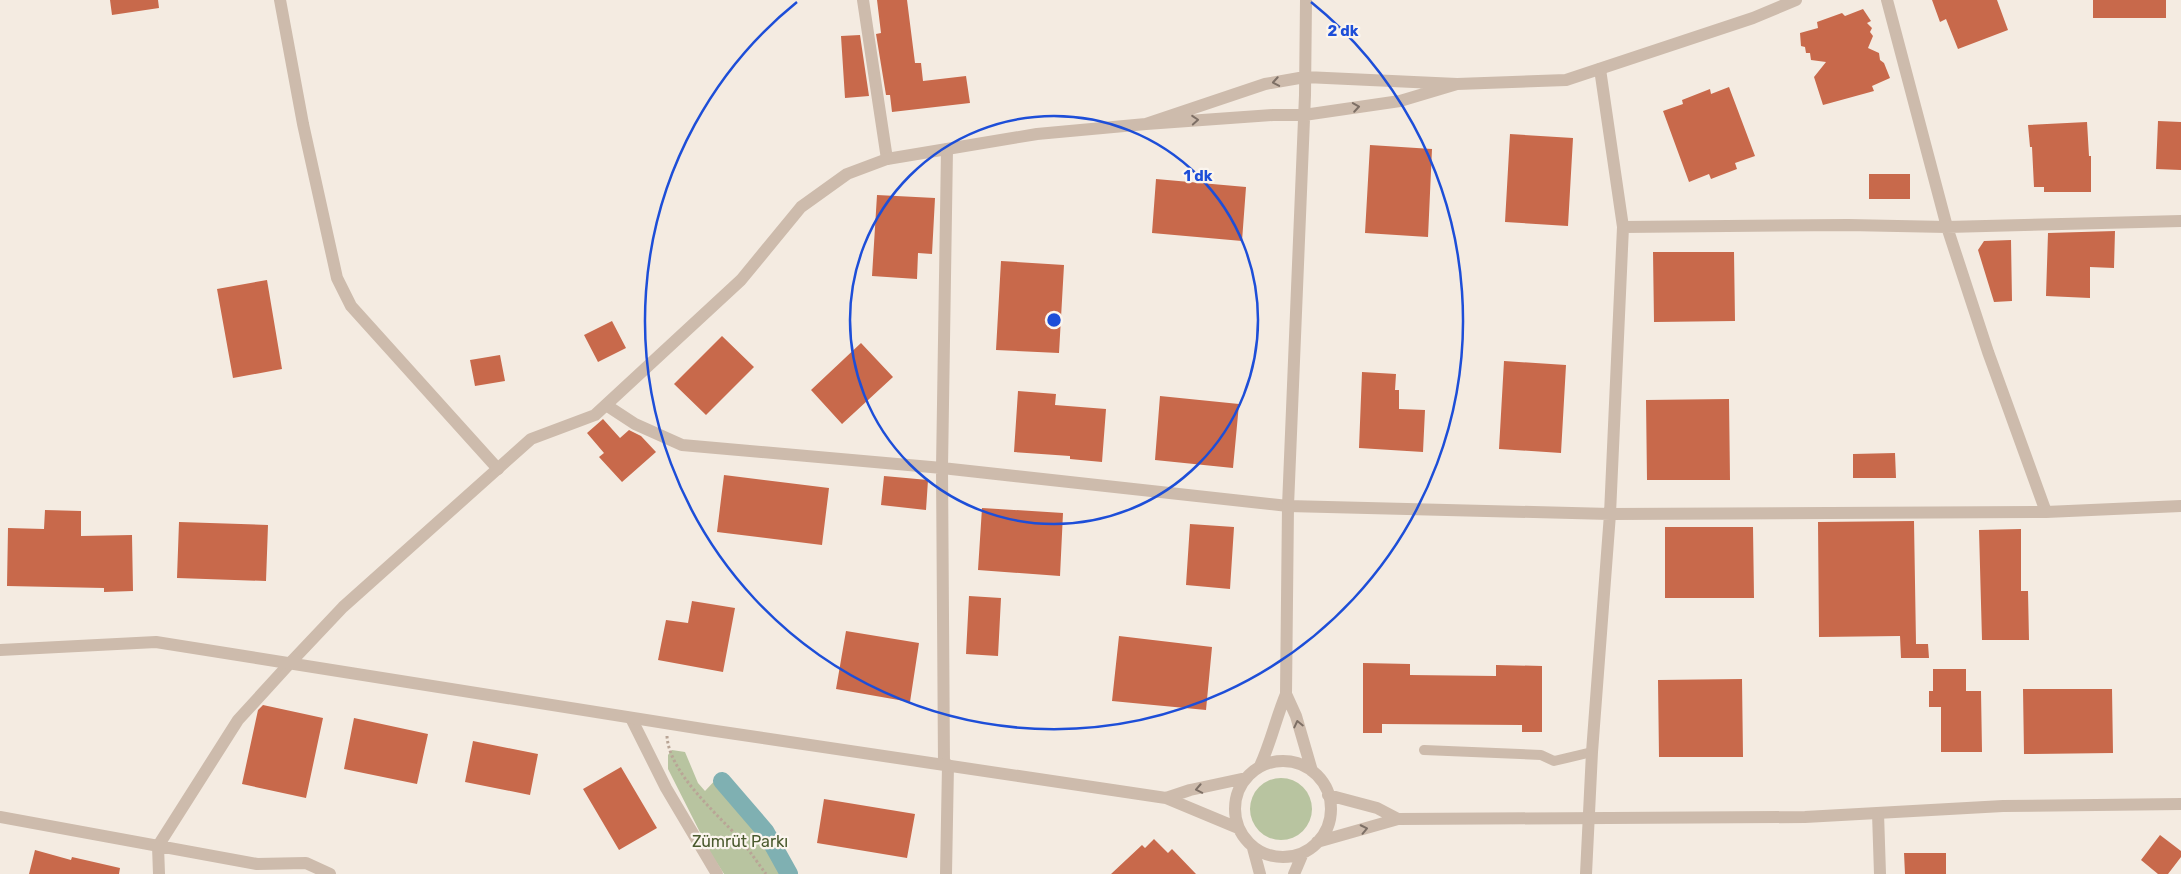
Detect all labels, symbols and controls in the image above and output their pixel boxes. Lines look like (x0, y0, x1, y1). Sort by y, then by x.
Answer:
text: 2 dk (1327, 22, 1359, 40)
one-way arrow (1272, 76, 1281, 87)
one-way arrow (1352, 103, 1361, 113)
one-way arrow (1191, 115, 1199, 126)
text: 1 dk (1184, 167, 1213, 185)
centre of rings (1045, 311, 1063, 329)
one-way arrow (1293, 720, 1304, 729)
one-way arrow (1194, 783, 1203, 793)
one-way arrow (1360, 824, 1369, 834)
park label: Zümrüt Parkı (692, 832, 788, 851)

